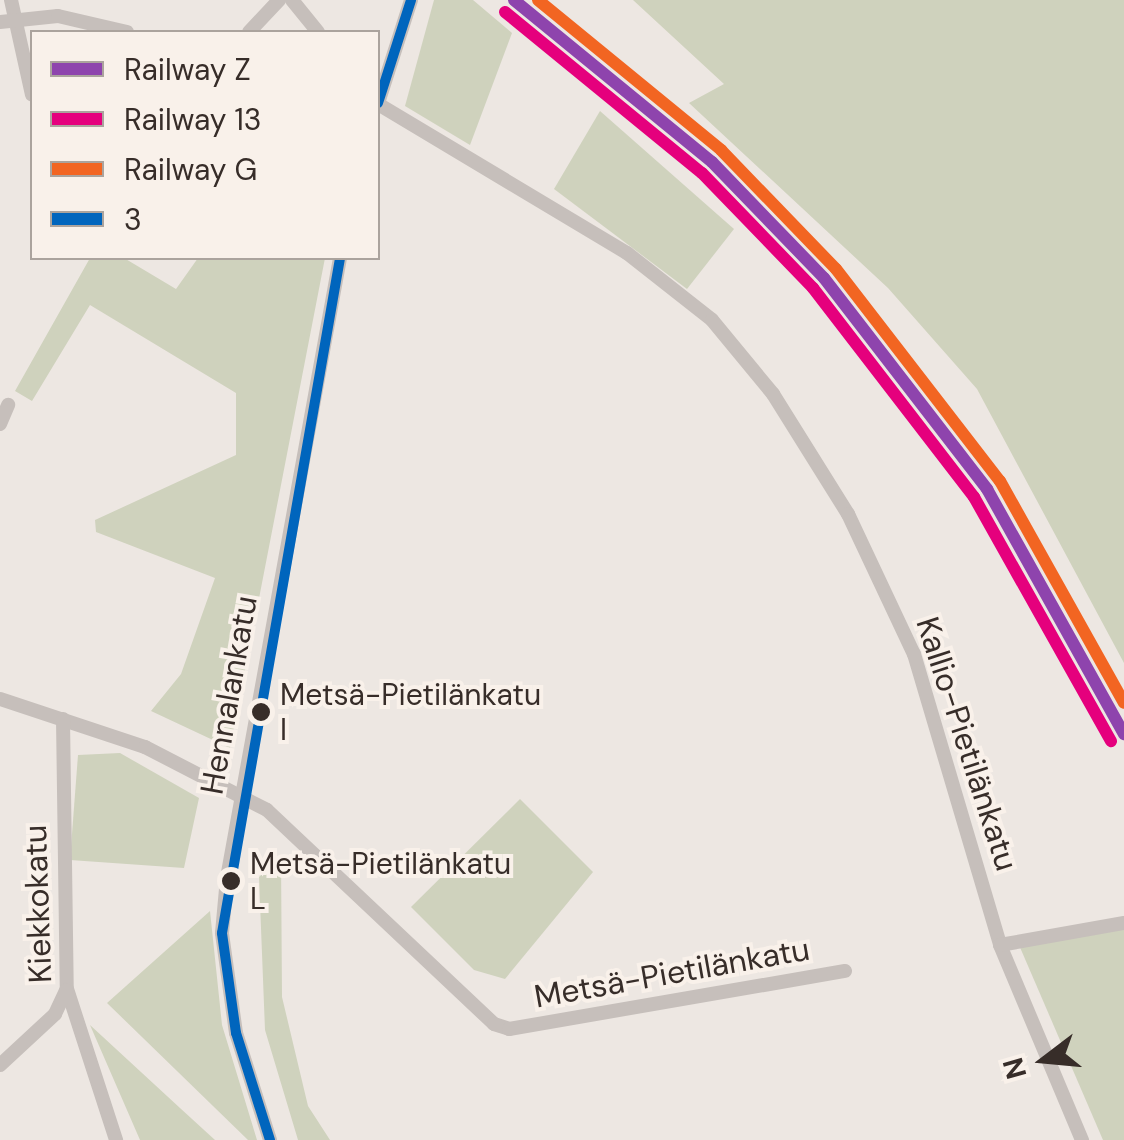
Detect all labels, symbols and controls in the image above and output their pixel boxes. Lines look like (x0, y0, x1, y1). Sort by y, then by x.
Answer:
legend (30, 30, 380, 260)
text: Railway Z (124, 50, 251, 89)
text: Railway 13 (124, 100, 262, 139)
text: Railway G (124, 150, 257, 189)
text: 3 (124, 200, 142, 239)
street label: Hennalankatu (193, 593, 265, 797)
street label: Kallio-Pietilänkatu (908, 612, 1026, 876)
place label: Metsä-Pietilänkatu I (280, 677, 541, 748)
marker: Metsä-Pietilänkatu I (251, 702, 271, 722)
street label: Kiekkokatu (16, 824, 60, 984)
place label: Metsä-Pietilänkatu L (250, 846, 511, 916)
marker: Metsä-Pietilänkatu L (221, 871, 241, 891)
street label: Metsä-Pietilänkatu (531, 930, 813, 1016)
north arrow (994, 1010, 1094, 1110)
text: N (994, 1053, 1035, 1083)

